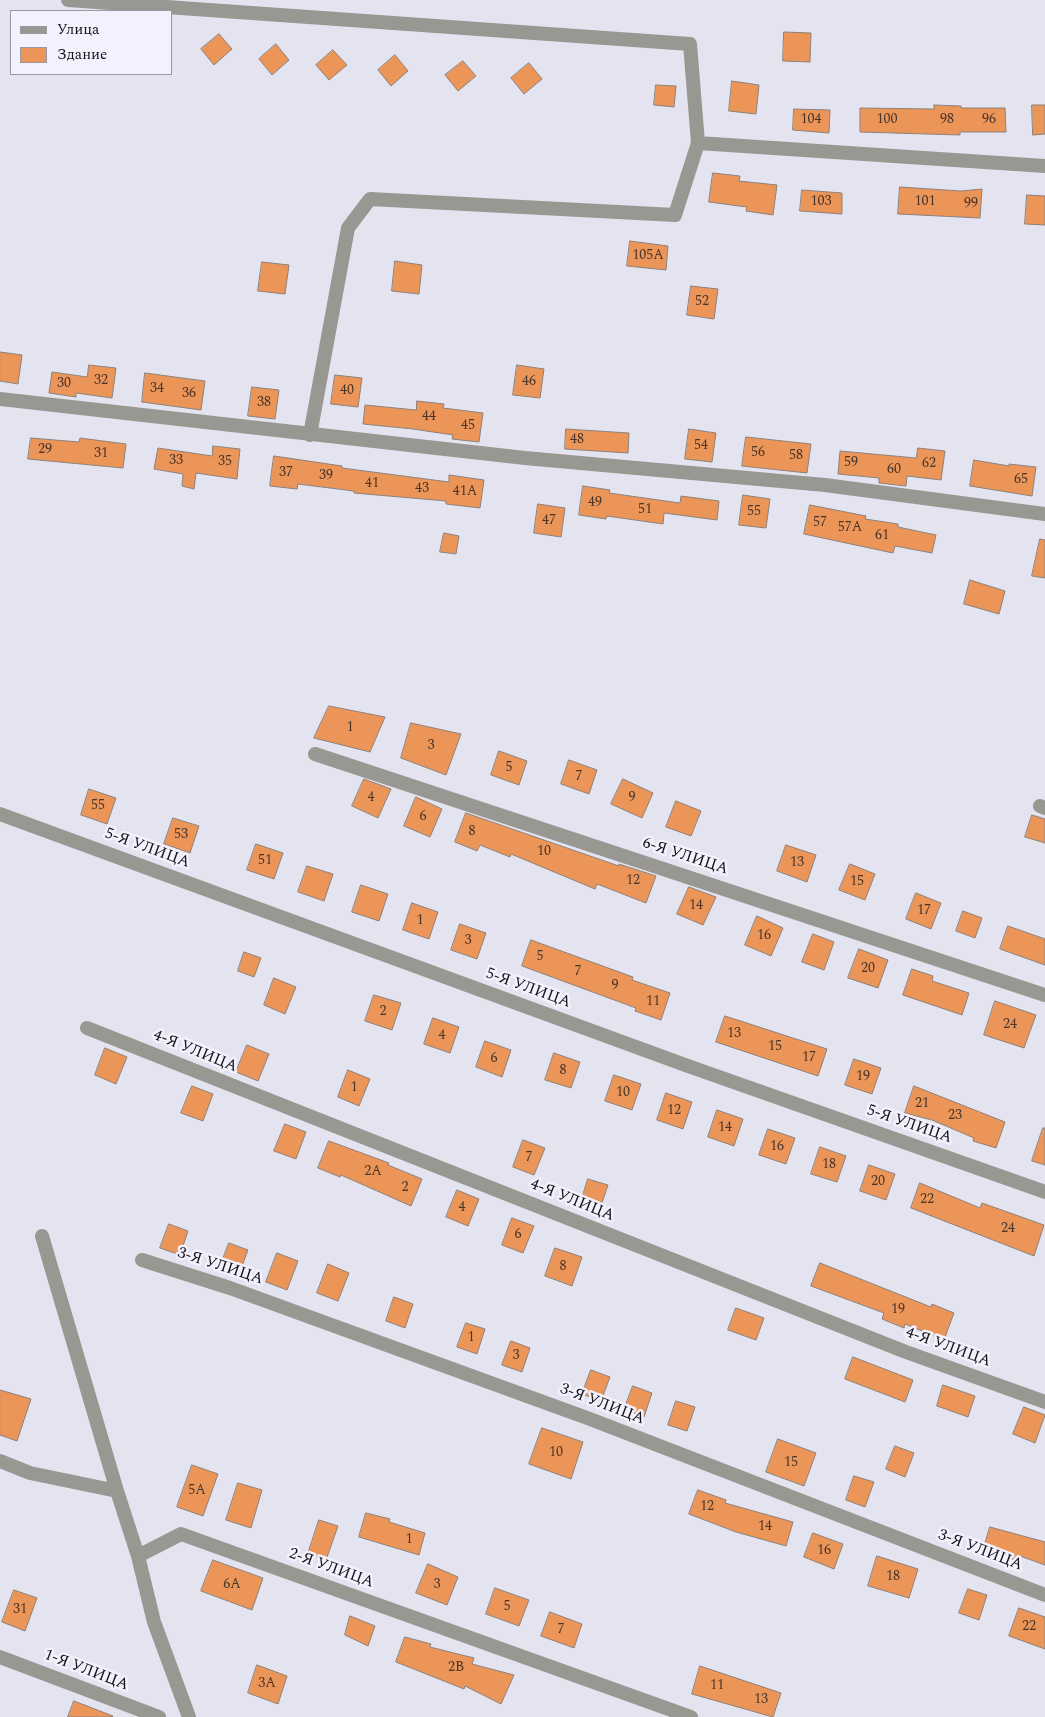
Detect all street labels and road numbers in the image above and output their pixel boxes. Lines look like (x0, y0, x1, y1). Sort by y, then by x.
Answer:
street label: 5-Я УЛИЦА (102, 825, 192, 873)
street label: 6-Я УЛИЦА (640, 834, 730, 880)
street label: 5-Я УЛИЦА (483, 965, 573, 1013)
street label: 4-Я УЛИЦА (150, 1026, 240, 1078)
street label: 5-Я УЛИЦА (864, 1101, 954, 1149)
street label: 4-Я УЛИЦА (527, 1175, 617, 1227)
street label: 3-Я УЛИЦА (175, 1244, 265, 1290)
street label: 4-Я УЛИЦА (903, 1324, 993, 1372)
street label: 3-Я УЛИЦА (557, 1380, 647, 1430)
street label: 3-Я УЛИЦА (935, 1526, 1025, 1576)
street label: 2-Я УЛИЦА (286, 1545, 376, 1593)
street label: 1-Я УЛИЦА (41, 1646, 131, 1696)

